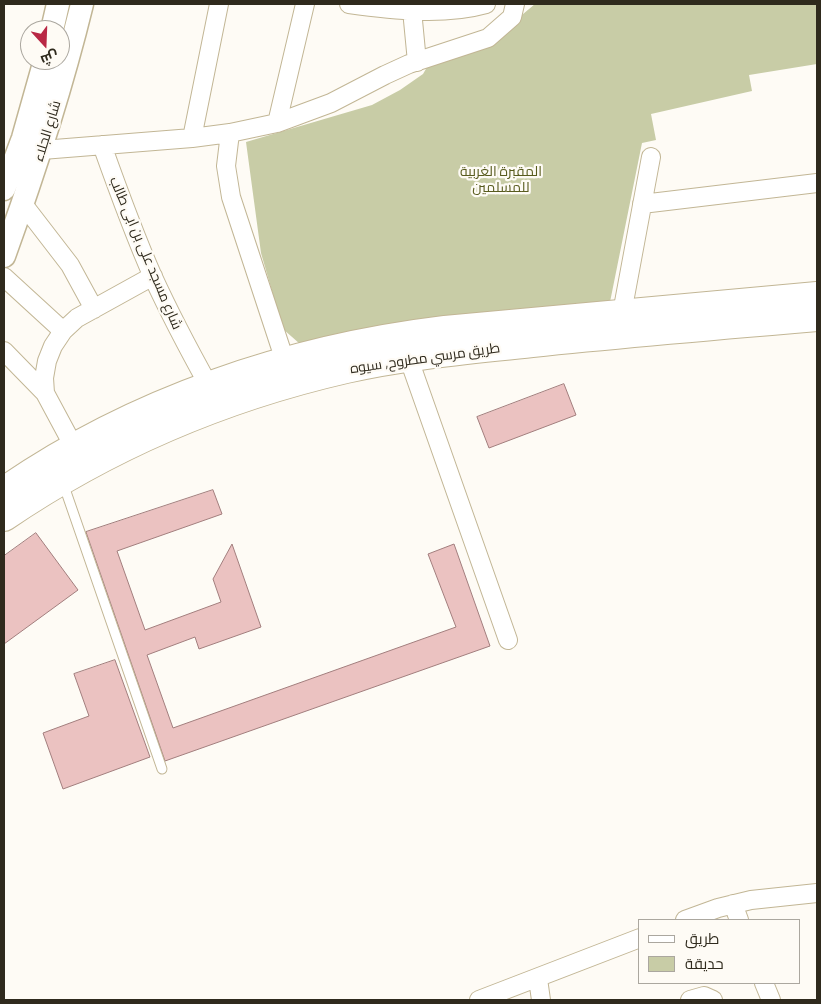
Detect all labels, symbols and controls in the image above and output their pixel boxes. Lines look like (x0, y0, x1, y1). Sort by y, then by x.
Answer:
north arrow (20, 20, 70, 70)
text: ش (39, 48, 61, 70)
street label: شارع الجلاء (30, 98, 64, 164)
park label: المقبرة الغربية للمسلمين (460, 163, 542, 196)
street label: شارع مسجد على بن ابى طالب (106, 174, 186, 332)
street label: طريق مرسي مطروح, سيوه (349, 339, 501, 377)
legend (638, 919, 801, 984)
text: طريق (685, 929, 719, 947)
text: حديقة (685, 954, 724, 972)

